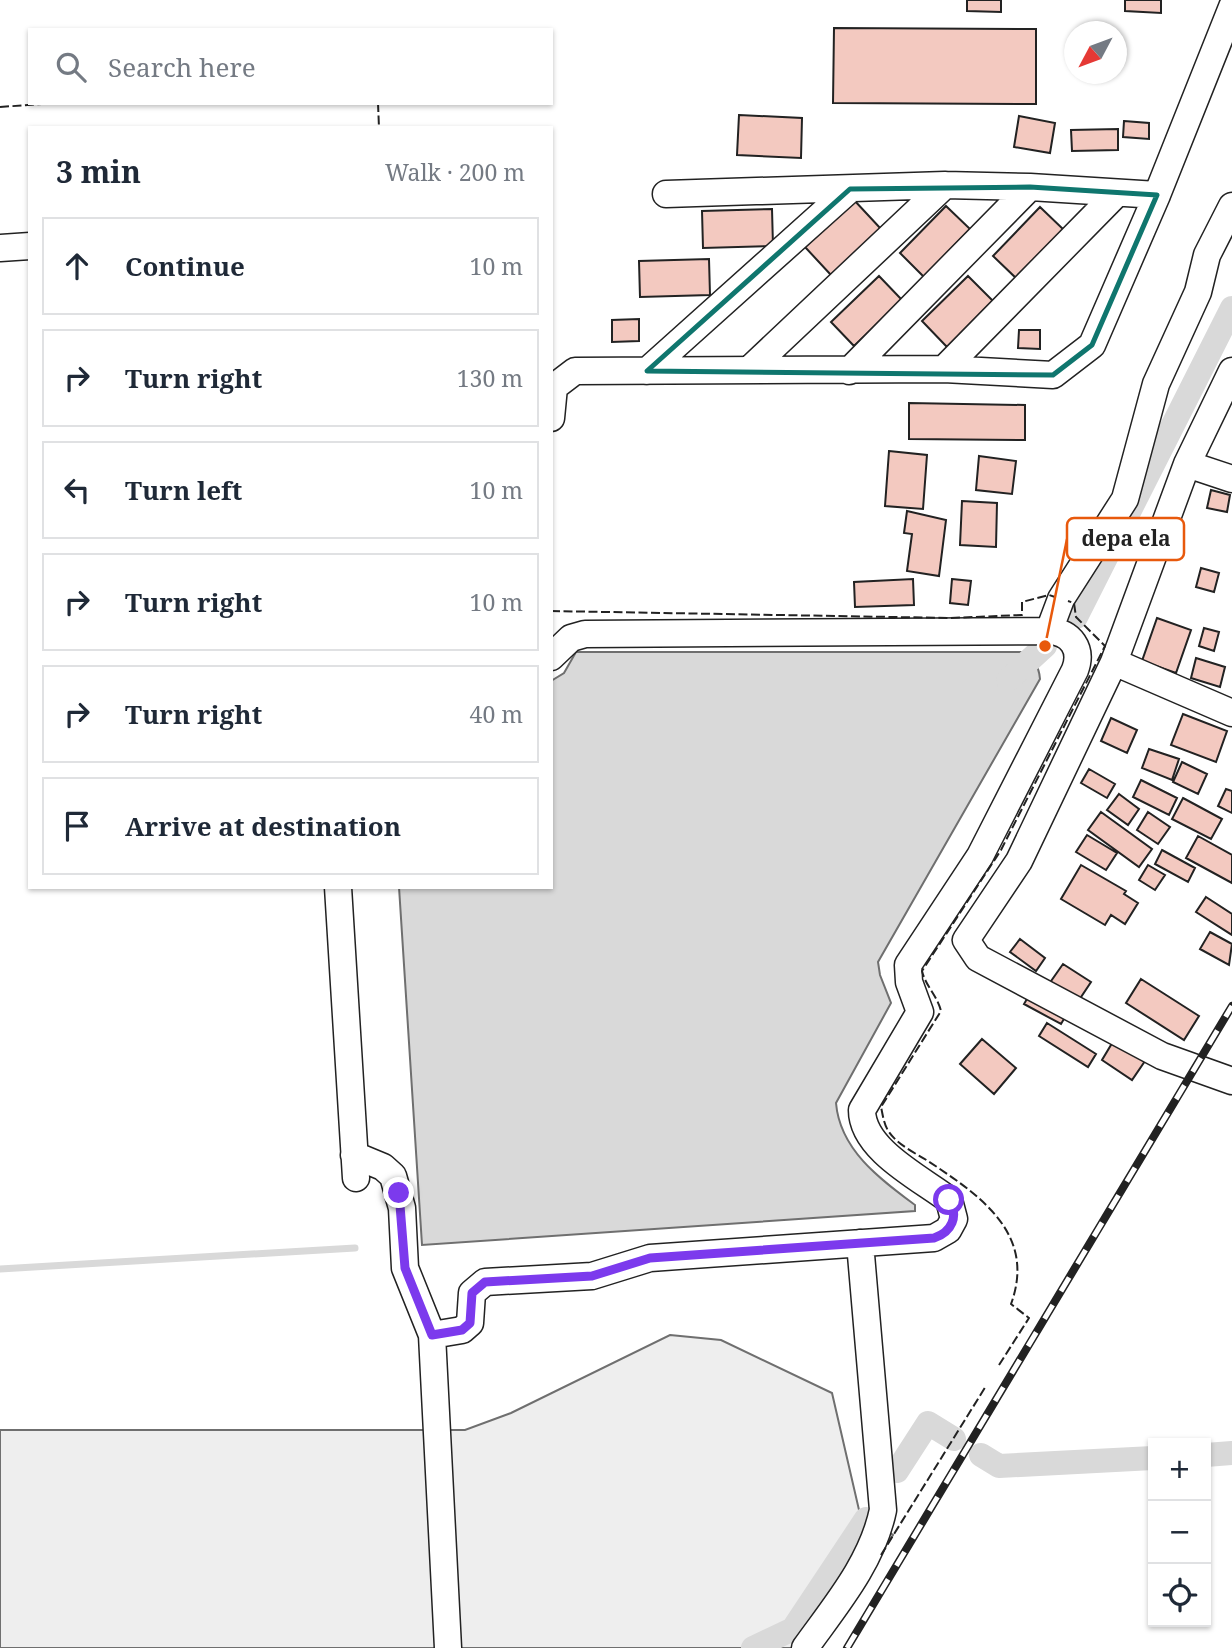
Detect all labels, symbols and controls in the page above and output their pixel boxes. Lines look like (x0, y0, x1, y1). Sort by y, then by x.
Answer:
north arrow (1064, 21, 1127, 84)
search box (28, 28, 553, 105)
icon: search (52, 48, 90, 86)
text: Search here (108, 49, 256, 85)
text: 3 min (56, 151, 141, 192)
text: Walk · 200 m (385, 156, 525, 188)
icon: ahead (58, 247, 96, 285)
text: Continue (125, 248, 245, 284)
text: 10 m (470, 250, 523, 282)
icon: right (58, 359, 96, 397)
text: Turn right (125, 360, 262, 396)
text: 130 m (457, 362, 523, 394)
icon: left (58, 471, 96, 509)
text: Turn left (125, 472, 242, 508)
text: 10 m (470, 474, 523, 506)
callout: depa ela (1067, 518, 1184, 560)
text: depa ela (1081, 524, 1171, 552)
icon: right (58, 583, 96, 621)
text: Turn right (125, 584, 262, 620)
text: 10 m (470, 586, 523, 618)
icon: right (58, 695, 96, 733)
text: Turn right (125, 696, 262, 732)
text: 40 m (470, 698, 523, 730)
icon: arrive (58, 807, 96, 845)
text: Arrive at destination (125, 808, 401, 844)
route end (383, 1177, 414, 1208)
route start (933, 1184, 964, 1215)
map controls (1148, 1438, 1211, 1627)
button: + (1148, 1438, 1211, 1501)
button: − (1148, 1501, 1211, 1564)
button: locate (1148, 1564, 1211, 1627)

